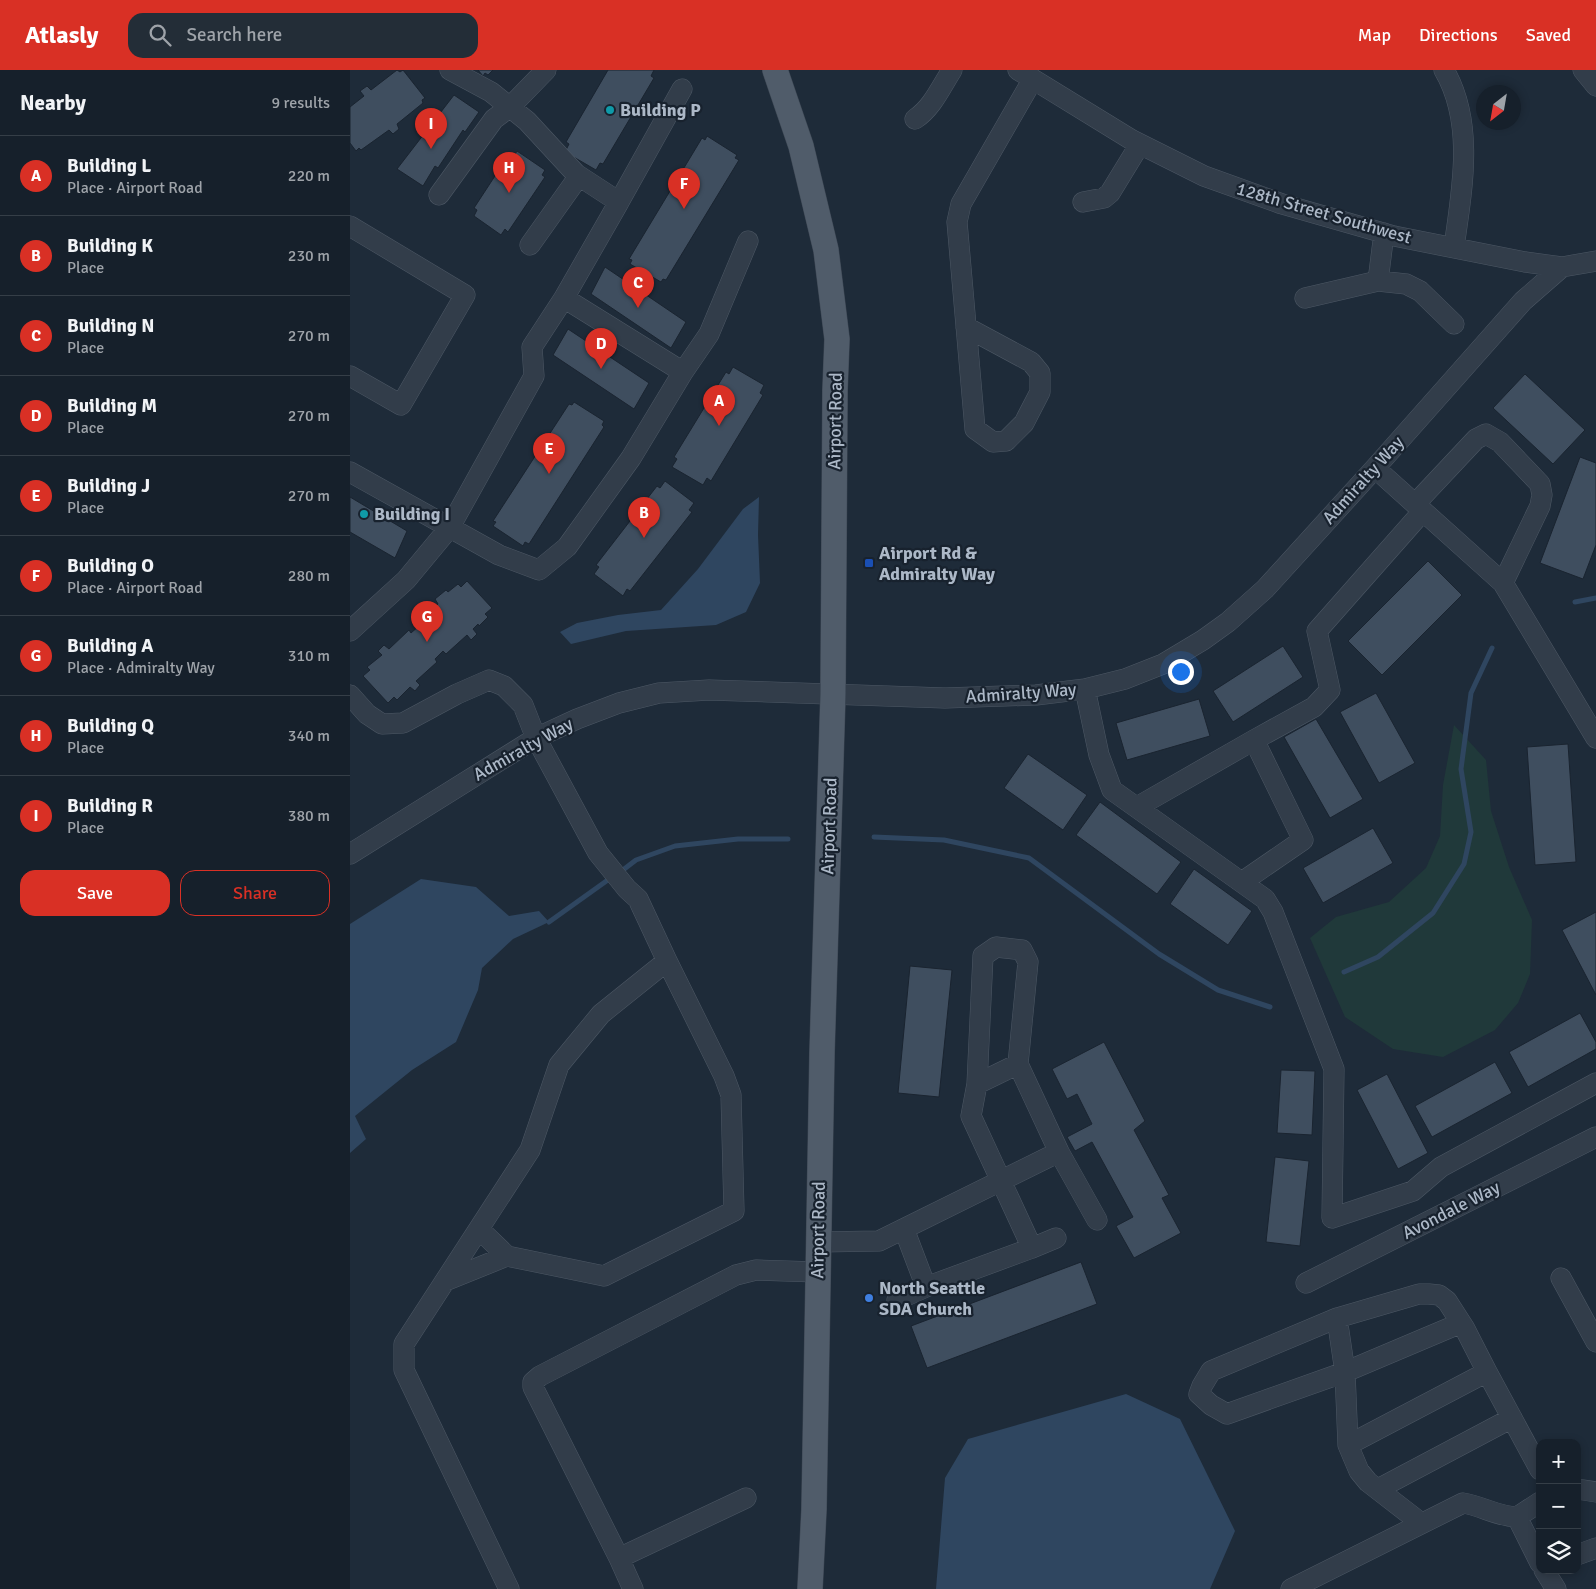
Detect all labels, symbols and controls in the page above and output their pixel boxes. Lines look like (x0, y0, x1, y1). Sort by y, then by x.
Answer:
search box (128, 13, 478, 58)
text: Atlasly (25, 20, 98, 50)
icon: search (146, 21, 174, 49)
text: Search here (186, 23, 282, 47)
text: Map (1358, 24, 1391, 46)
text: Directions (1419, 24, 1498, 46)
text: Saved (1526, 24, 1571, 46)
north arrow (1476, 85, 1521, 130)
text: Nearby (20, 90, 86, 116)
text: 9 results (271, 93, 330, 113)
place label: Building P (620, 99, 701, 121)
marker: Building P (604, 104, 616, 116)
pin: I (415, 108, 447, 149)
pin: H (493, 152, 525, 193)
text: Building L (67, 154, 151, 178)
text: A (31, 166, 41, 186)
text: 220 m (288, 166, 330, 186)
pin: F (668, 168, 700, 209)
street label: 128th Street Southwest (1234, 177, 1414, 249)
text: Place · Airport Road (67, 178, 203, 198)
text: Building K (67, 234, 153, 258)
text: B (31, 246, 41, 266)
text: 230 m (288, 246, 330, 266)
text: Place (67, 258, 104, 278)
pin: C (622, 267, 654, 308)
text: Building N (67, 314, 154, 338)
text: C (31, 326, 41, 346)
text: 270 m (288, 326, 330, 346)
pin: D (585, 328, 617, 369)
text: Place (67, 338, 104, 358)
street label: Airport Road (823, 372, 847, 470)
pin: A (703, 385, 735, 426)
text: Building M (67, 394, 157, 418)
text: D (31, 406, 41, 426)
text: 270 m (288, 406, 330, 426)
text: Place (67, 418, 104, 438)
street label: Admiralty Way (1318, 431, 1409, 529)
pin: E (533, 433, 565, 474)
text: Building J (67, 474, 150, 498)
text: E (31, 486, 41, 506)
text: 270 m (288, 486, 330, 506)
pin: B (628, 497, 660, 538)
text: Place (67, 498, 104, 518)
place label: Building I (374, 503, 450, 525)
marker: Building I (358, 508, 370, 520)
place label: Airport Rd & Admiralty Way (879, 542, 995, 585)
text: Building O (67, 554, 154, 578)
marker: Airport Rd & Admiralty Way (863, 557, 875, 569)
text: F (32, 566, 40, 586)
text: 280 m (288, 566, 330, 586)
text: Place · Airport Road (67, 578, 203, 598)
pin: G (411, 601, 443, 642)
text: Building A (67, 634, 153, 658)
text: G (31, 646, 41, 666)
text: 310 m (288, 646, 330, 666)
text: Place · Admiralty Way (67, 658, 215, 678)
your location (1168, 659, 1194, 685)
street label: Admiralty Way (965, 678, 1078, 708)
street label: Admiralty Way (469, 712, 577, 786)
text: Building Q (67, 714, 154, 738)
text: H (31, 726, 41, 746)
text: 340 m (288, 726, 330, 746)
text: Place (67, 738, 104, 758)
street label: Airport Road (816, 777, 842, 875)
text: Building R (67, 794, 153, 818)
text: I (33, 806, 39, 826)
text: 380 m (288, 806, 330, 826)
text: Place (67, 818, 104, 838)
button: Save (20, 870, 170, 916)
button: Share (180, 870, 330, 916)
street label: Avondale Way (1399, 1176, 1504, 1244)
street label: Airport Road (806, 1181, 830, 1279)
place label: North Seattle SDA Church (879, 1277, 985, 1320)
marker: North Seattle SDA Church (863, 1292, 875, 1304)
map controls (1536, 1439, 1581, 1574)
button: + (1536, 1439, 1581, 1484)
button: − (1536, 1484, 1581, 1529)
button: layers (1536, 1529, 1581, 1574)

